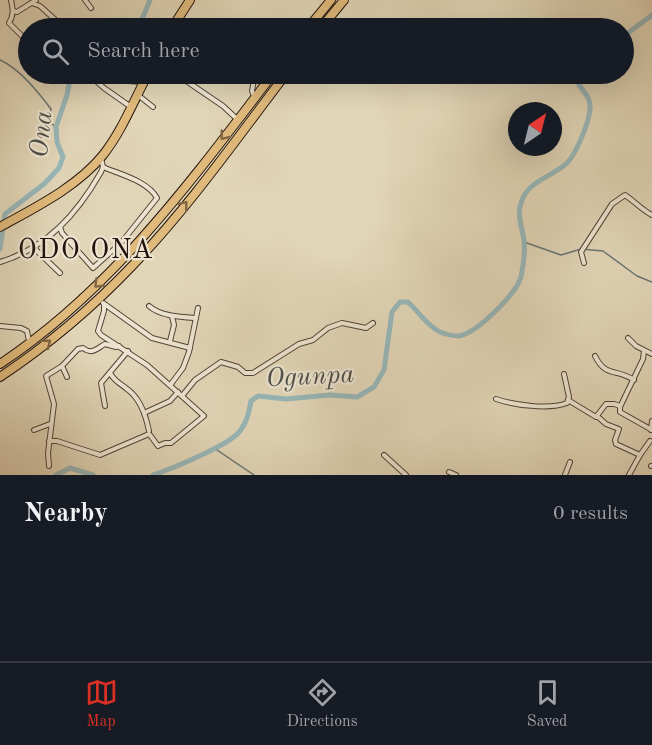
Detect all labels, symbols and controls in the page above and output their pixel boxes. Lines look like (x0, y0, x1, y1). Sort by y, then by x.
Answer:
search box (18, 18, 634, 84)
icon: search (39, 35, 72, 68)
text: Search here (87, 40, 200, 62)
north arrow (508, 102, 562, 156)
water label: Ona (27, 109, 57, 159)
one-way arrow (221, 130, 232, 141)
one-way arrow (177, 201, 188, 212)
district label: ODO ONA (18, 237, 154, 264)
one-way arrow (94, 277, 105, 288)
one-way arrow (41, 339, 52, 350)
water label: Ogunpa (265, 362, 355, 392)
text: Nearby (24, 501, 108, 527)
text: 0 results (553, 504, 628, 524)
tab: Map (85, 676, 118, 732)
tab: Directions (287, 676, 358, 732)
tab: Saved (527, 676, 567, 732)

